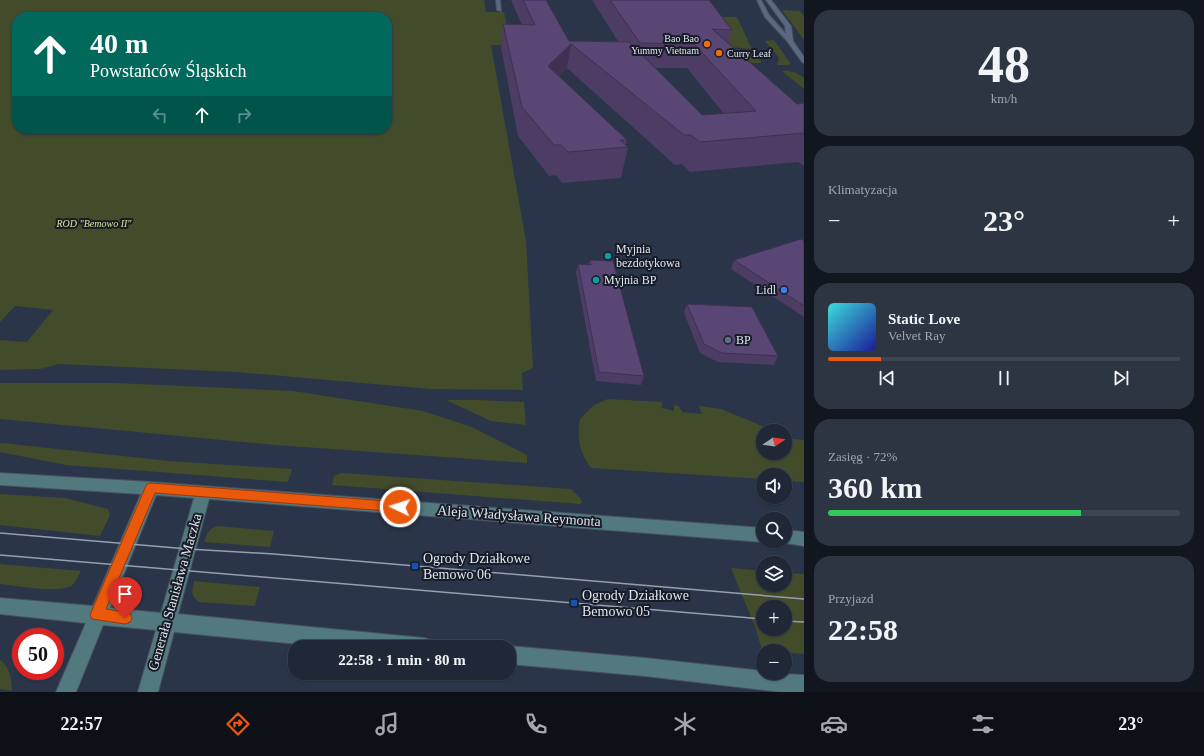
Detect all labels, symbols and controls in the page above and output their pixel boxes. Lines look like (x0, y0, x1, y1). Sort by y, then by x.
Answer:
icon: ahead (24, 28, 76, 80)
text: 40 m (90, 28, 148, 59)
place label: Bao Bao Yummy Vietnam (631, 33, 699, 56)
text: 48 (978, 36, 1030, 93)
marker: Bao Bao Yummy Vietnam (702, 39, 712, 49)
marker: Curry Leaf (714, 48, 724, 58)
place label: Curry Leaf (727, 48, 772, 59)
text: Powstańców Śląskich (90, 61, 247, 81)
text: km/h (991, 91, 1017, 106)
icon: left (149, 104, 171, 126)
icon: ahead (191, 104, 213, 126)
icon: right (233, 104, 255, 126)
text: Klimatyzacja (828, 182, 897, 197)
text: 23° (983, 204, 1025, 237)
text: − (828, 208, 840, 233)
text: + (1168, 208, 1180, 233)
park label: ROD "Bemowo II" (55, 218, 132, 229)
place label: Myjnia bezdotykowa (616, 242, 681, 270)
marker: Myjnia bezdotykowa (603, 251, 613, 261)
place label: Myjnia BP (604, 273, 657, 287)
marker: Myjnia BP (591, 275, 601, 285)
place label: Lidl (756, 283, 777, 297)
marker: Lidl (779, 285, 789, 295)
text: Static Love (888, 311, 960, 327)
text: Velvet Ray (888, 328, 945, 343)
place label: BP (736, 333, 751, 347)
marker: BP (723, 335, 733, 345)
icon: previous (876, 367, 898, 389)
icon: pause (993, 367, 1015, 389)
icon: next (1110, 367, 1132, 389)
north arrow (756, 424, 792, 460)
map controls (756, 424, 792, 680)
text: Zasięg · 72% (828, 449, 897, 464)
button: sound (756, 468, 792, 504)
text: 360 km (828, 471, 922, 504)
position arrow (379, 486, 421, 528)
street label: Aleja Władysława Reymonta (437, 503, 602, 529)
street label: Generała Stanisława Maczka (145, 511, 205, 672)
button: search (756, 512, 792, 548)
place label: Ogrody Działkowe Bemowo 06 (423, 551, 530, 582)
button: layers (756, 556, 792, 592)
marker: Ogrody Działkowe Bemowo 06 (410, 561, 420, 571)
pin (108, 577, 142, 618)
icon: arrive (114, 583, 136, 605)
place label: Ogrody Działkowe Bemowo 05 (582, 588, 689, 619)
text: Przyjazd (828, 591, 873, 606)
marker: Ogrody Działkowe Bemowo 05 (569, 598, 579, 608)
button: + (756, 600, 792, 636)
text: 22:58 (828, 613, 898, 646)
speed limit sign: 50 (12, 628, 64, 680)
button: − (756, 644, 792, 680)
text: 22:58 · 1 min · 80 m (338, 652, 466, 668)
icon: directions (224, 710, 252, 738)
icon: music (373, 710, 401, 738)
icon: phone (522, 710, 550, 738)
icon: climate (671, 710, 699, 738)
icon: car (820, 710, 848, 738)
icon: filters (969, 710, 997, 738)
text: 22:57 (61, 714, 103, 734)
text: 23° (1118, 714, 1143, 734)

